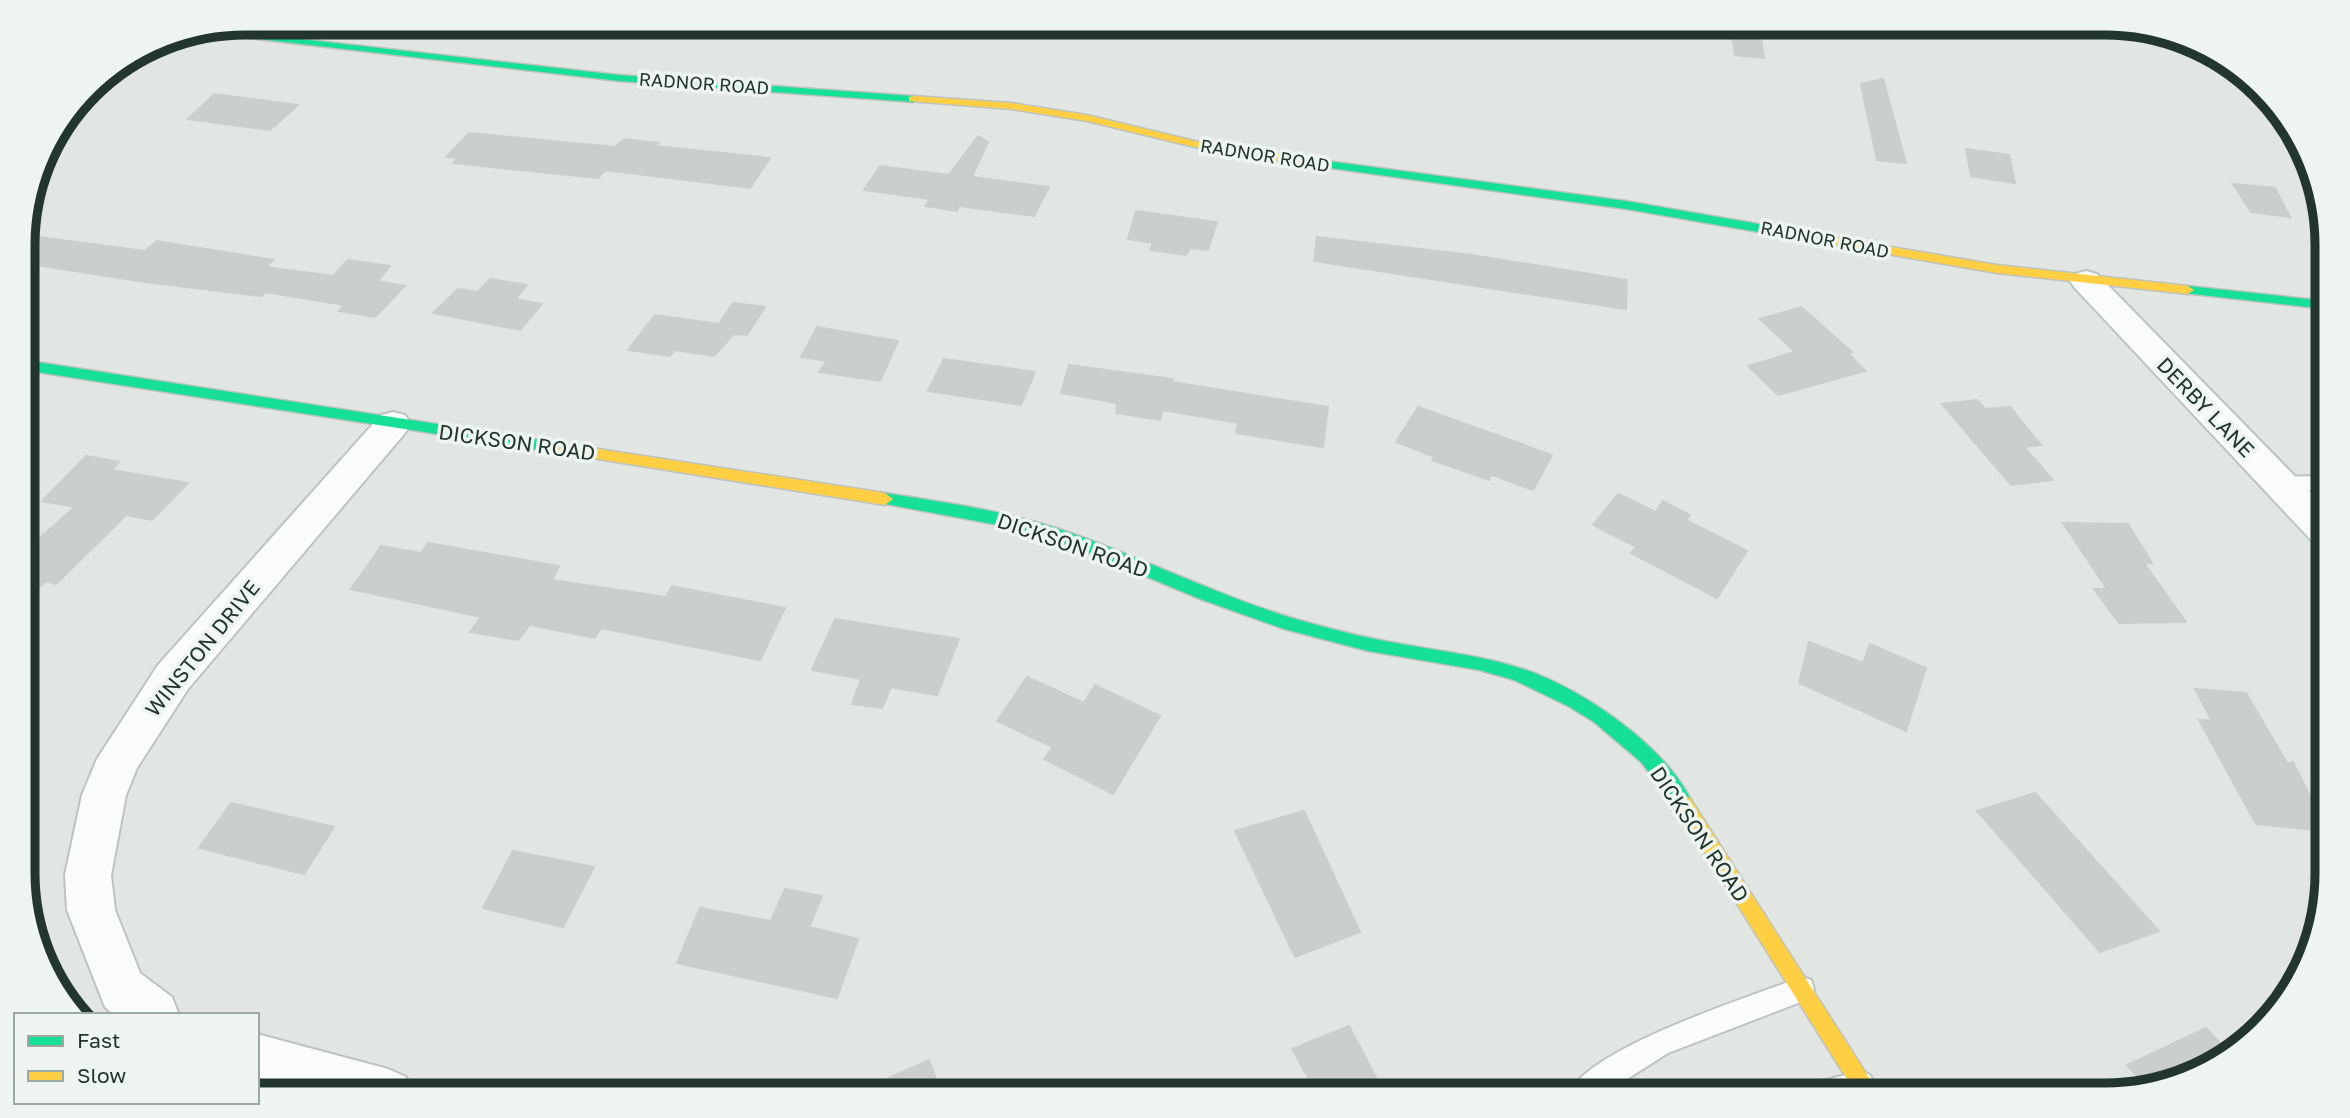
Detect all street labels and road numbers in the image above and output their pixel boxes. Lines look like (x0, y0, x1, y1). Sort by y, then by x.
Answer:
street label: RADNOR ROAD (638, 67, 770, 99)
street label: RADNOR ROAD (1199, 134, 1331, 176)
street label: RADNOR ROAD (1759, 216, 1891, 262)
street label: DERBY LANE (2152, 352, 2260, 462)
street label: DICKSON ROAD (437, 418, 597, 466)
street label: DICKSON ROAD (994, 507, 1152, 583)
street label: WINSTON DRIVE (139, 575, 265, 721)
street label: DICKSON ROAD (1645, 761, 1755, 907)

